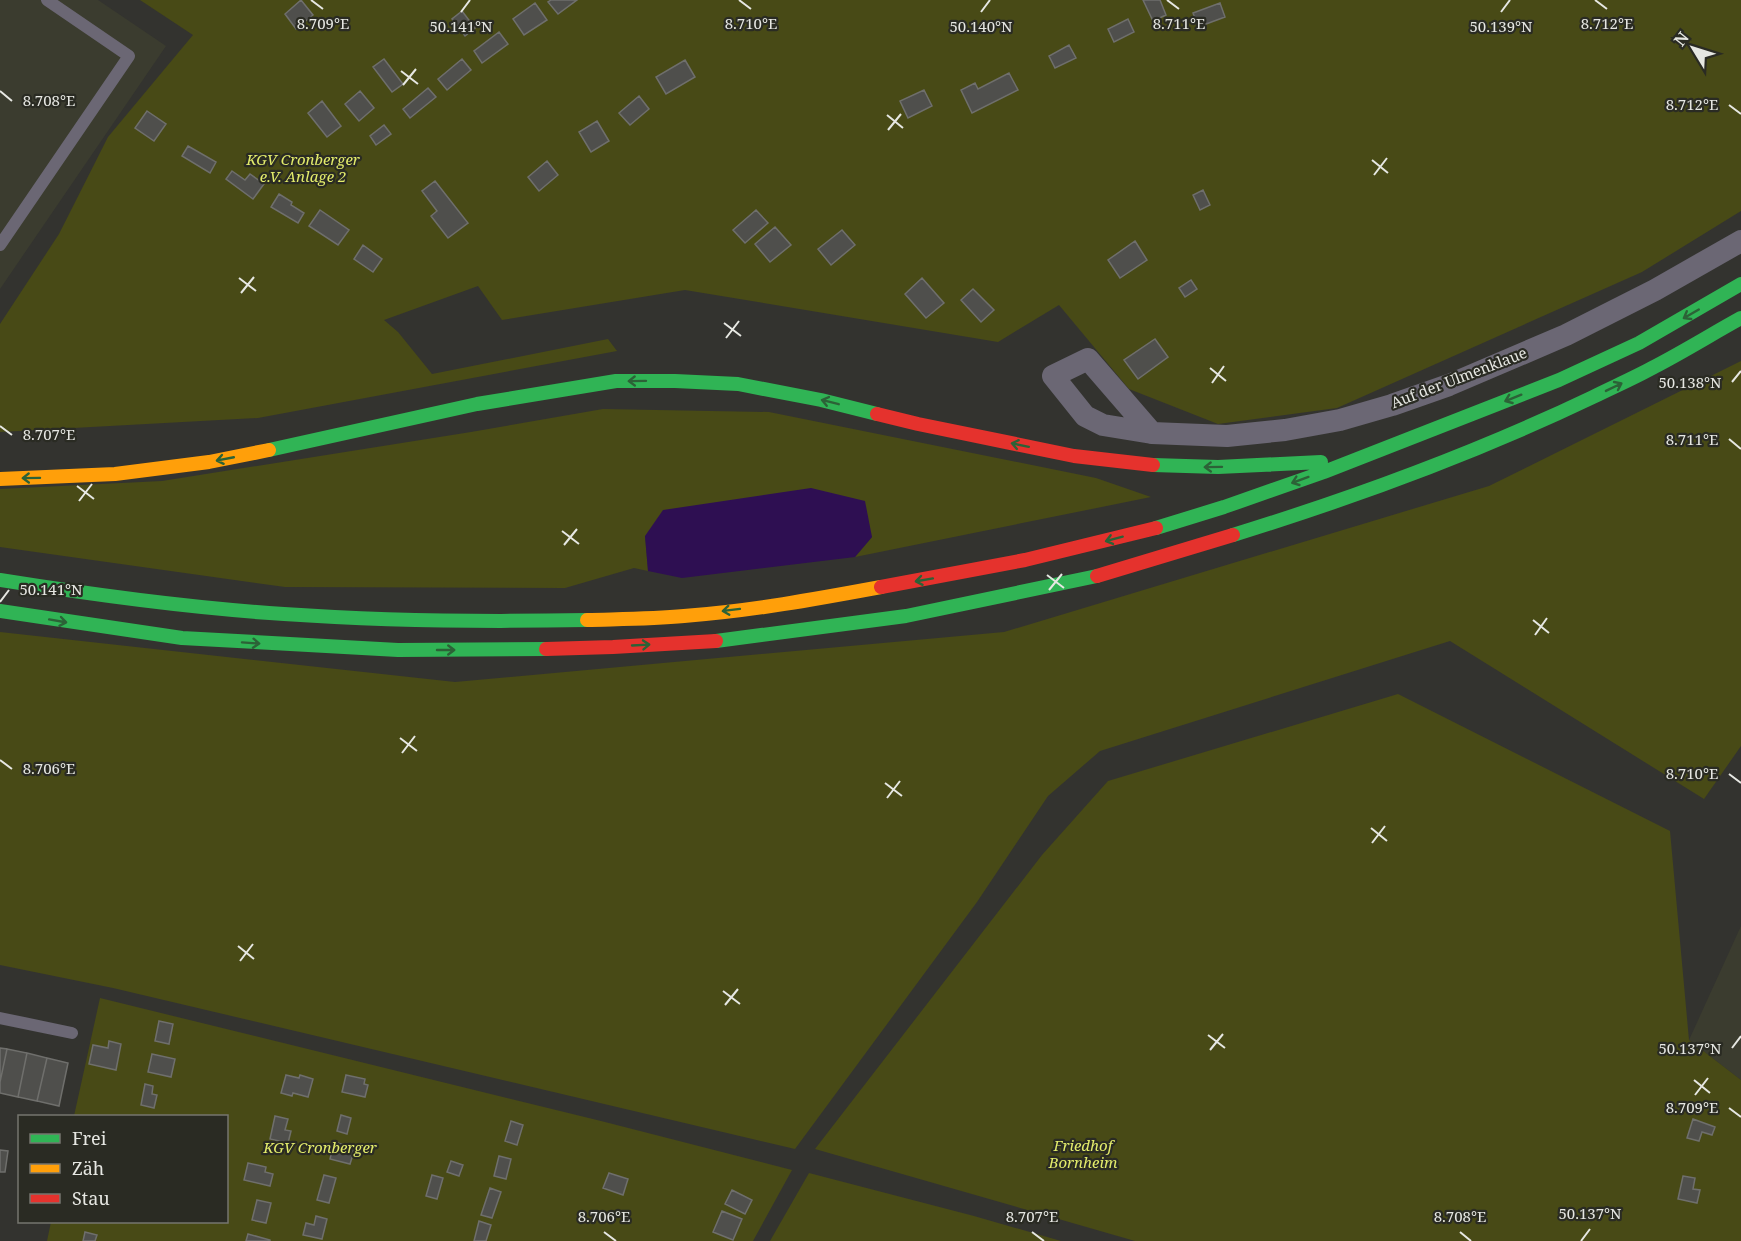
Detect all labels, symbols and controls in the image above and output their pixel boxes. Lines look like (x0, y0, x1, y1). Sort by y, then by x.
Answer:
text: 8.709°E (297, 13, 349, 33)
text: 8.710°E (725, 13, 777, 33)
text: 8.711°E (1153, 13, 1205, 33)
text: 8.712°E (1581, 13, 1633, 33)
text: 50.141°N (429, 16, 493, 36)
text: 50.140°N (949, 16, 1013, 36)
text: 50.139°N (1469, 16, 1533, 36)
north arrow (1663, 18, 1723, 78)
text: N (1669, 27, 1694, 51)
text: 8.708°E (23, 90, 75, 110)
text: 8.712°E (1666, 94, 1718, 114)
park label: KGV Cronberger e.V. Anlage 2 (245, 149, 361, 186)
one-way arrow (1682, 308, 1699, 320)
street label: Auf der Ulmenklaue (1388, 342, 1530, 412)
text: 50.138°N (1658, 372, 1722, 392)
one-way arrow (627, 375, 647, 387)
one-way arrow (1605, 380, 1623, 392)
one-way arrow (1504, 393, 1522, 404)
one-way arrow (821, 396, 840, 407)
text: 8.707°E (23, 424, 75, 444)
text: 8.711°E (1666, 429, 1718, 449)
one-way arrow (1011, 439, 1030, 450)
one-way arrow (216, 454, 235, 465)
one-way arrow (1204, 461, 1224, 473)
one-way arrow (22, 473, 42, 484)
one-way arrow (1291, 476, 1310, 487)
one-way arrow (1105, 534, 1124, 545)
one-way arrow (915, 575, 934, 586)
text: 50.141°N (19, 579, 83, 599)
one-way arrow (722, 605, 742, 616)
one-way arrow (47, 615, 67, 626)
one-way arrow (241, 638, 261, 649)
one-way arrow (631, 640, 651, 651)
one-way arrow (436, 644, 456, 656)
text: 8.706°E (23, 758, 75, 778)
text: 8.710°E (1666, 763, 1718, 783)
text: 50.137°N (1658, 1038, 1722, 1058)
text: 8.709°E (1666, 1097, 1718, 1117)
legend (18, 1115, 228, 1223)
text: Frei (72, 1126, 107, 1150)
park label: Friedhof Bornheim (1048, 1135, 1118, 1172)
park label: KGV Cronberger (262, 1137, 378, 1157)
text: Zäh (72, 1156, 104, 1180)
text: Stau (72, 1186, 110, 1210)
text: 50.137°N (1558, 1203, 1622, 1223)
text: 8.706°E (578, 1206, 630, 1226)
text: 8.707°E (1006, 1206, 1058, 1226)
text: 8.708°E (1434, 1206, 1486, 1226)

